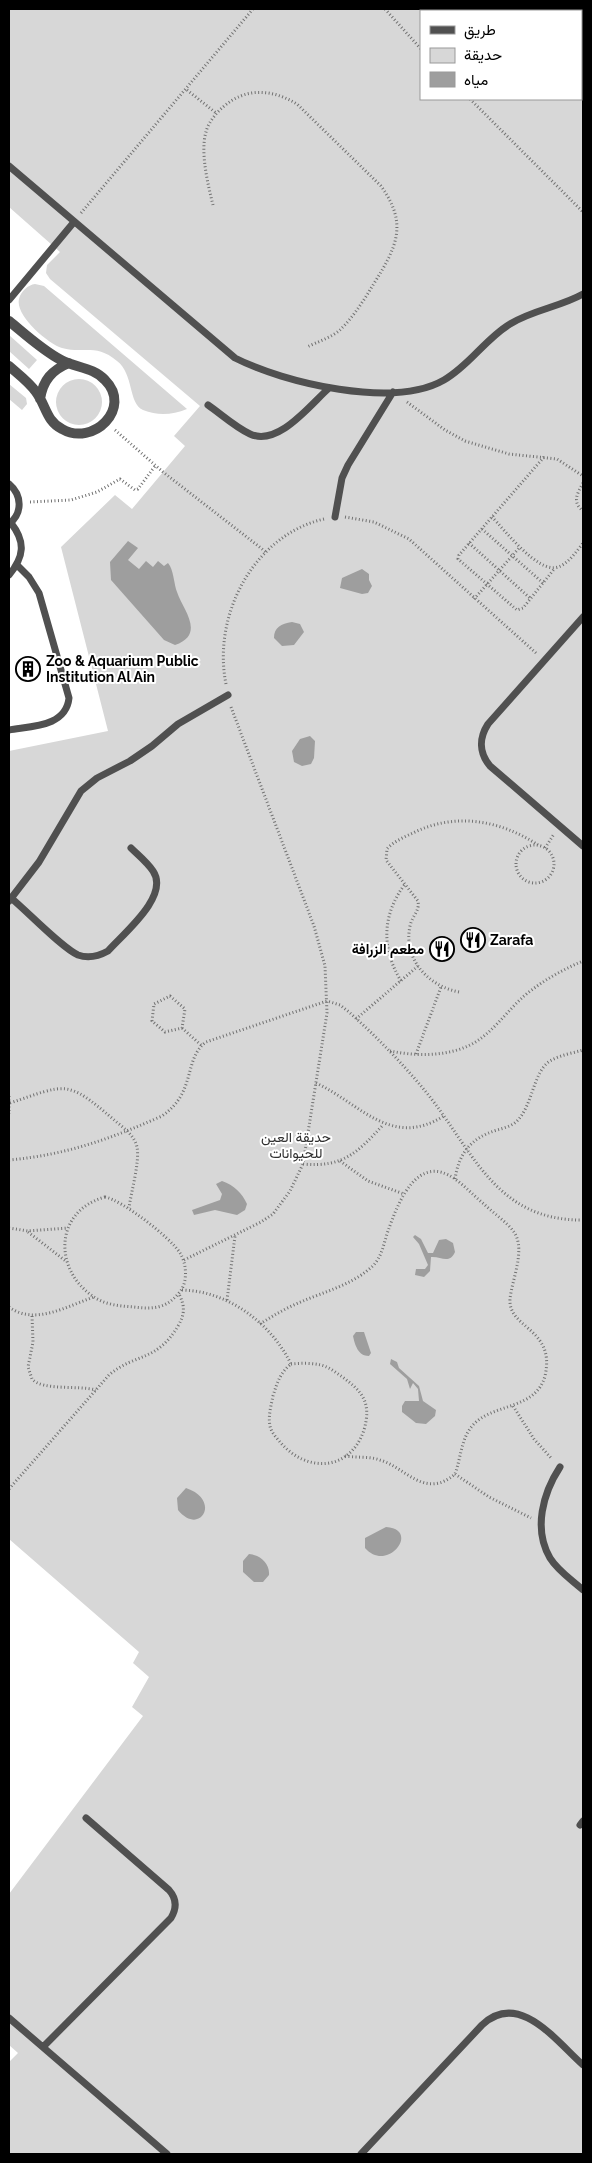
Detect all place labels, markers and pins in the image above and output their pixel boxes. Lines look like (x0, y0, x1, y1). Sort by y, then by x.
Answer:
place label: Zoo & Aquarium Public Institution Al Ain (46, 653, 199, 685)
building icon: Zoo & Aquarium Public Institution Al Ain (15, 656, 41, 682)
restaurant icon: Zarafa (460, 927, 486, 953)
place label: Zarafa (490, 932, 533, 948)
restaurant icon: مطعم الزرافة (429, 936, 455, 962)
place label: مطعم الزرافة (352, 941, 424, 958)

